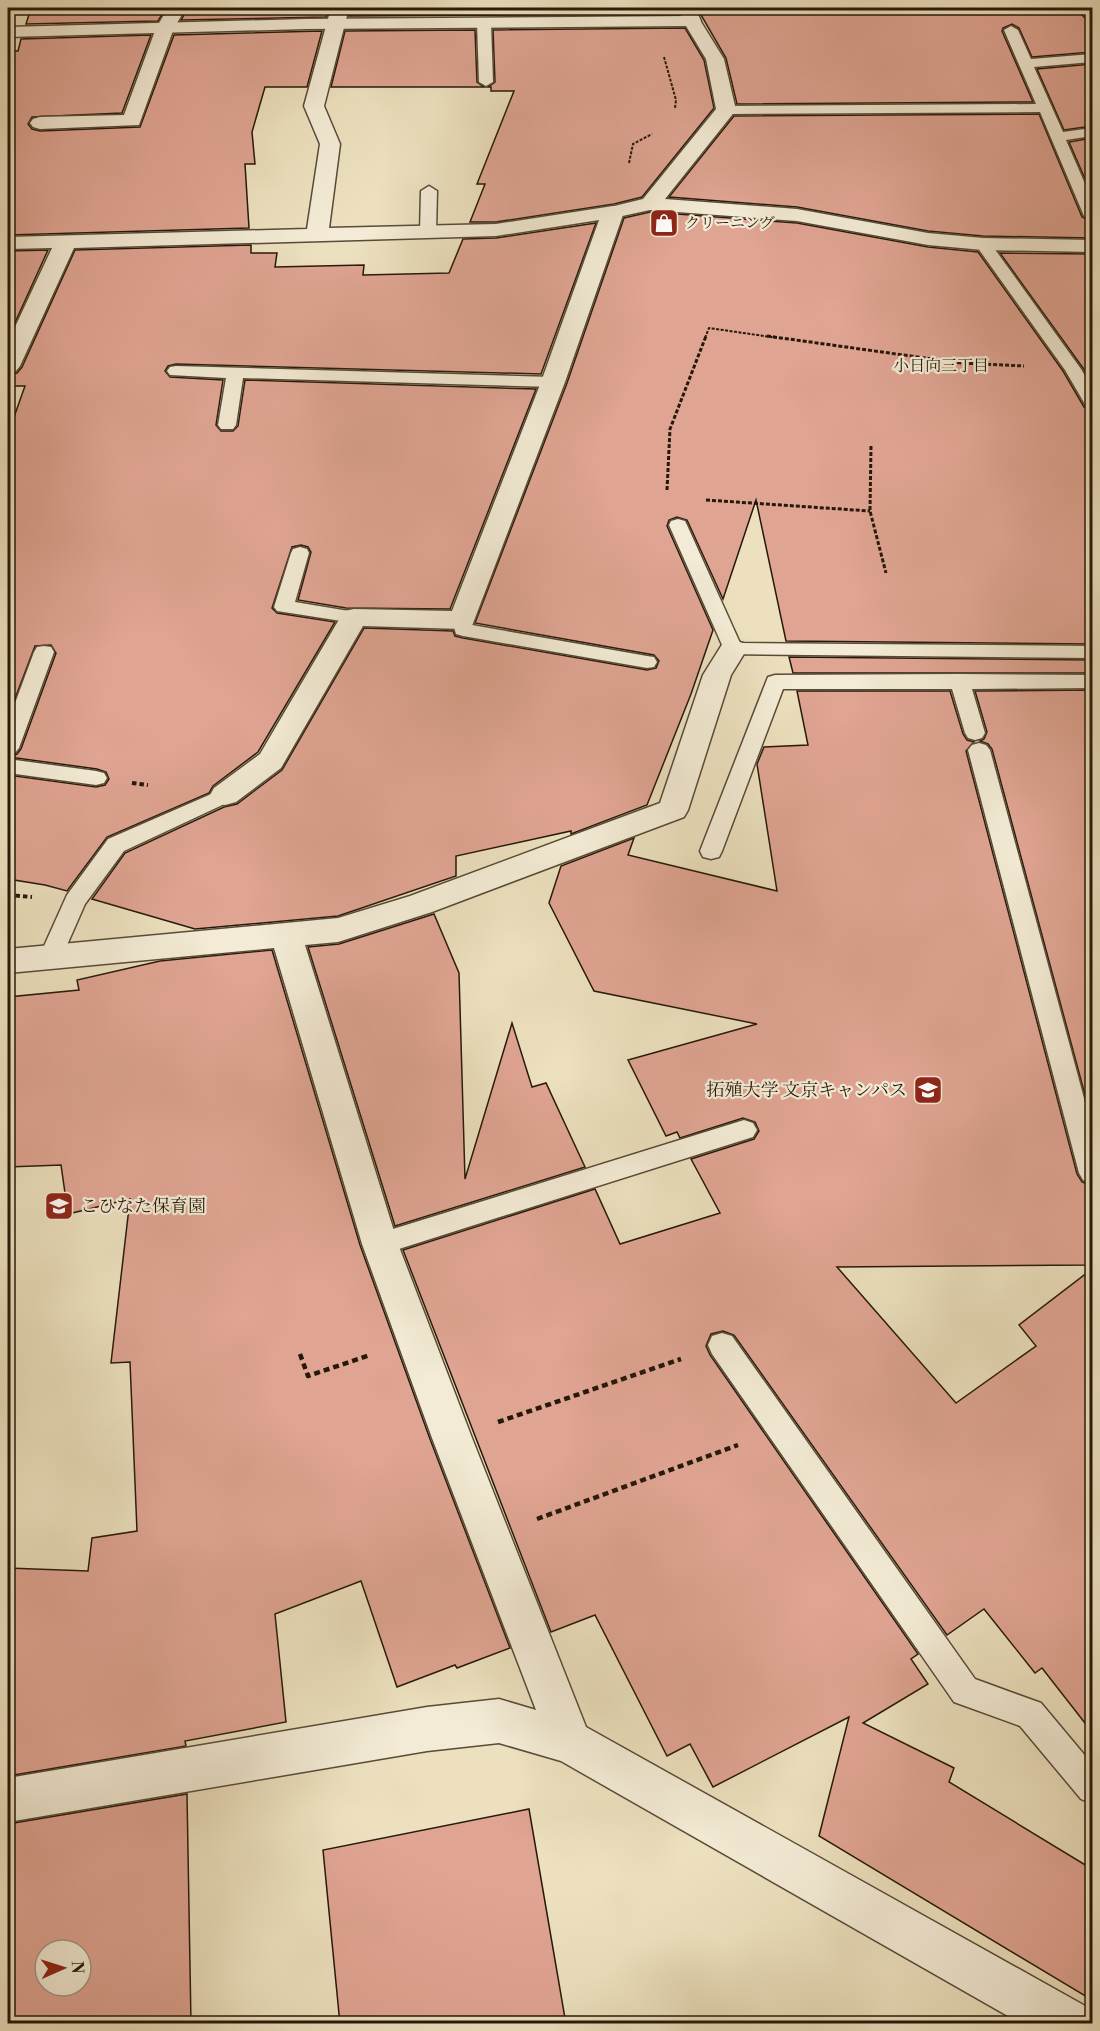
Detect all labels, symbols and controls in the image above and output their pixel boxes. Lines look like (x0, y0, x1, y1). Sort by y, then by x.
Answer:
shop icon: クリーニング (648, 207, 680, 239)
place label: クリーニング (685, 214, 775, 233)
district label: 小日向三丁目 (893, 356, 989, 376)
school or university icon: 拓殖大学 文京キャンパス (912, 1074, 944, 1106)
place label: 拓殖大学 文京キャンパス (707, 1079, 907, 1102)
school or university icon: こひなた保育園 (43, 1190, 75, 1222)
place label: こひなた保育園 (80, 1195, 206, 1218)
north arrow (33, 1938, 93, 1998)
text: N (67, 1960, 87, 1974)

